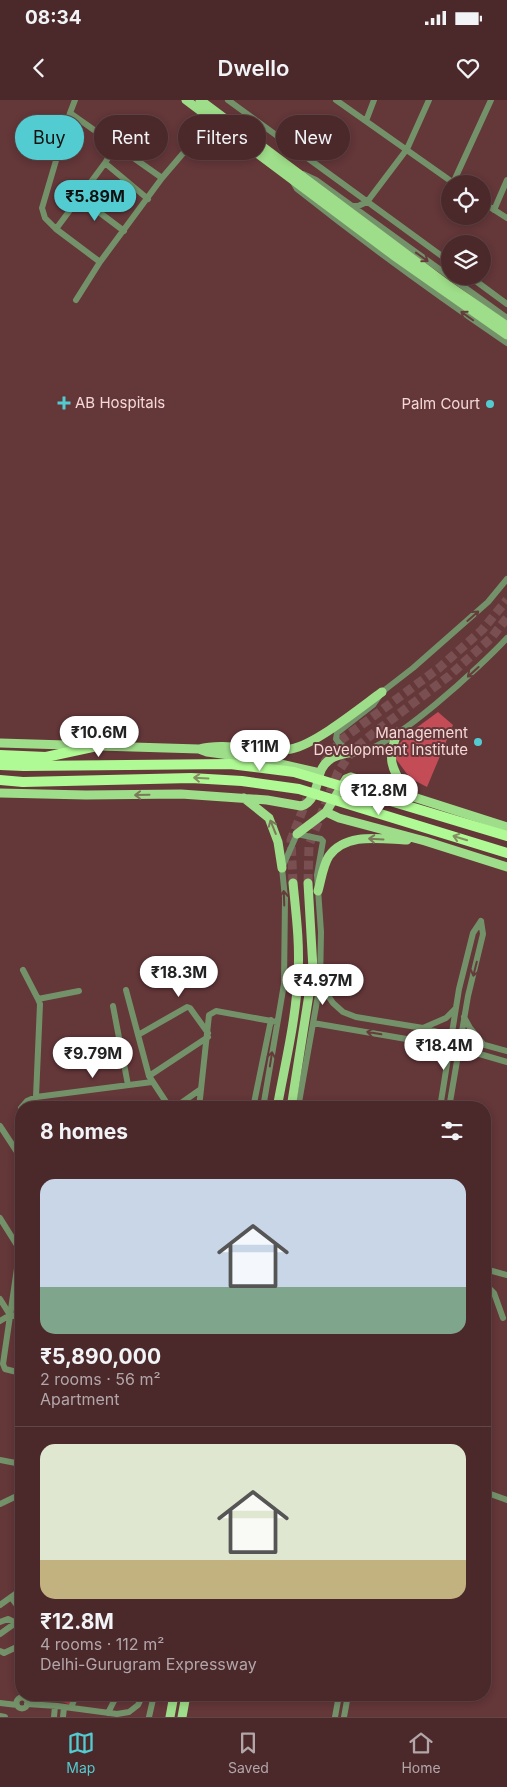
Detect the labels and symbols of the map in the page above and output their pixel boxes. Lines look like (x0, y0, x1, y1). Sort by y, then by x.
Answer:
pin: ₹5.89M (54, 180, 136, 222)
one-way arrow (415, 252, 429, 262)
one-way arrow (460, 311, 474, 321)
place label: AB Hospitals (75, 393, 165, 412)
place label: Palm Court (401, 394, 480, 413)
marker: AB Hospitals (57, 396, 71, 410)
marker: Palm Court (484, 398, 496, 410)
one-way arrow (466, 610, 479, 621)
one-way arrow (466, 666, 479, 678)
pin: ₹10.6M (58, 716, 140, 758)
place label: Management Development Institute (314, 723, 468, 759)
pin: ₹11M (230, 730, 290, 772)
marker: Management Development Institute (472, 736, 484, 748)
one-way arrow (193, 774, 209, 783)
pin: ₹12.8M (338, 774, 420, 816)
one-way arrow (135, 790, 151, 800)
one-way arrow (267, 820, 277, 835)
one-way arrow (453, 833, 469, 843)
one-way arrow (368, 834, 384, 843)
one-way arrow (279, 890, 289, 906)
pin: ₹18.3M (138, 956, 220, 998)
one-way arrow (469, 960, 479, 976)
pin: ₹4.97M (282, 964, 364, 1006)
one-way arrow (366, 1028, 382, 1038)
pin: ₹18.4M (403, 1028, 485, 1071)
pin: ₹9.79M (52, 1036, 134, 1079)
one-way arrow (266, 1052, 276, 1068)

